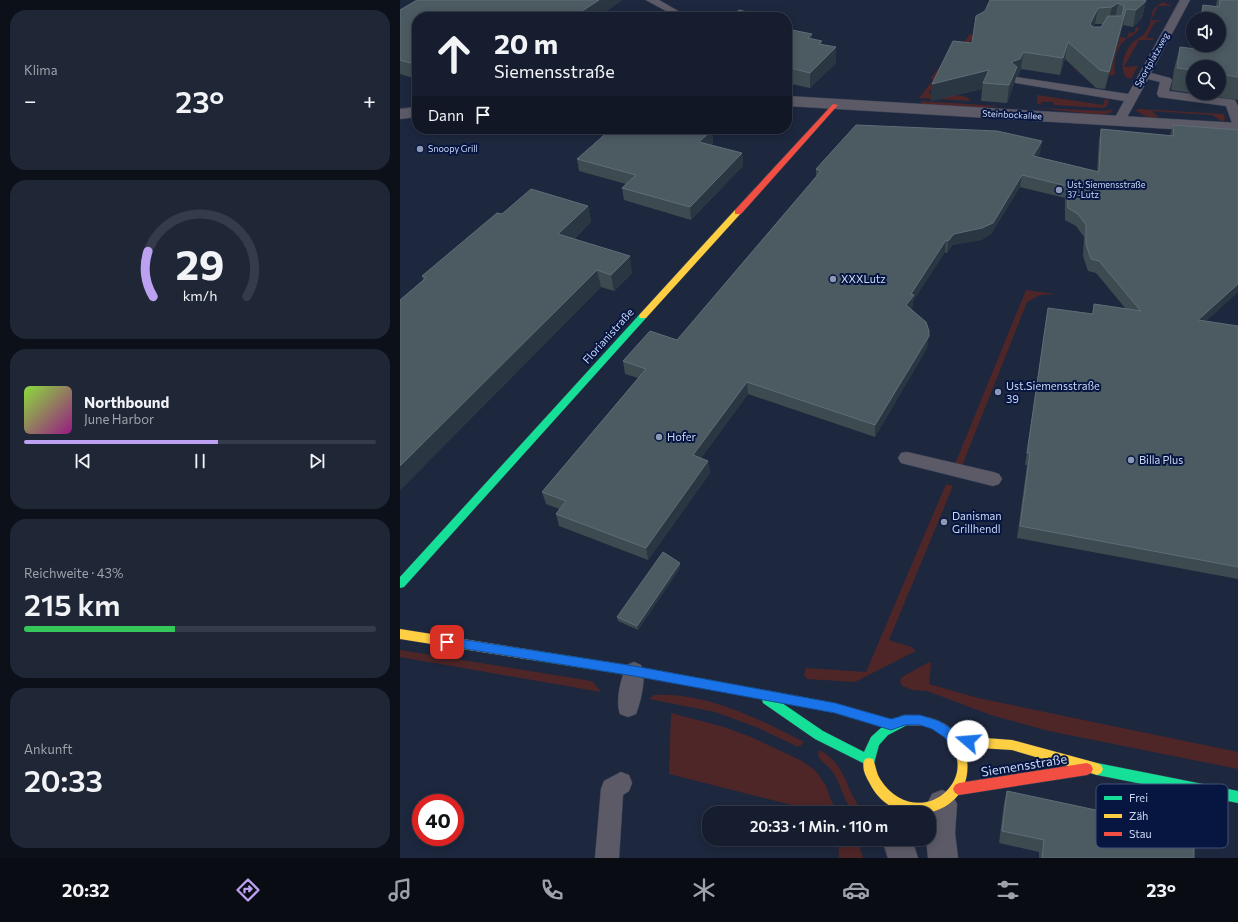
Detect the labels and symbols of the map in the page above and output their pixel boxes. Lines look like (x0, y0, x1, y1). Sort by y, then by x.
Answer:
street label: Sportplatzweg (1132, 31, 1171, 89)
street label: Steinbockallee (982, 107, 1042, 122)
place label: Snoopy Grill (428, 143, 478, 154)
marker: Snoopy Grill (415, 144, 425, 154)
place label: Ust. Siemensstraße 37-Lutz (1067, 179, 1146, 200)
marker: Ust. Siemensstraße 37-Lutz (1054, 185, 1064, 195)
place label: XXXLutz (841, 272, 886, 285)
marker: XXXLutz (828, 274, 838, 284)
street label: Florianistraße (579, 305, 636, 366)
place label: Ust.Siemensstraße 39 (1006, 379, 1100, 405)
marker: Ust.Siemensstraße 39 (993, 387, 1003, 397)
place label: Hofer (667, 430, 697, 443)
marker: Hofer (654, 432, 664, 442)
place label: Billa Plus (1139, 453, 1183, 466)
marker: Billa Plus (1126, 455, 1136, 465)
place label: Danisman Grillhendl (952, 509, 1002, 535)
marker: Danisman Grillhendl (939, 517, 949, 527)
pin (430, 625, 464, 659)
position arrow (947, 720, 989, 762)
street label: Siemensstraße (980, 750, 1068, 780)
legend (1096, 784, 1228, 848)
text: Frei (1129, 791, 1148, 804)
speed limit sign: 40 (412, 794, 464, 846)
text: Zäh (1129, 809, 1148, 822)
text: Stau (1129, 827, 1152, 840)

